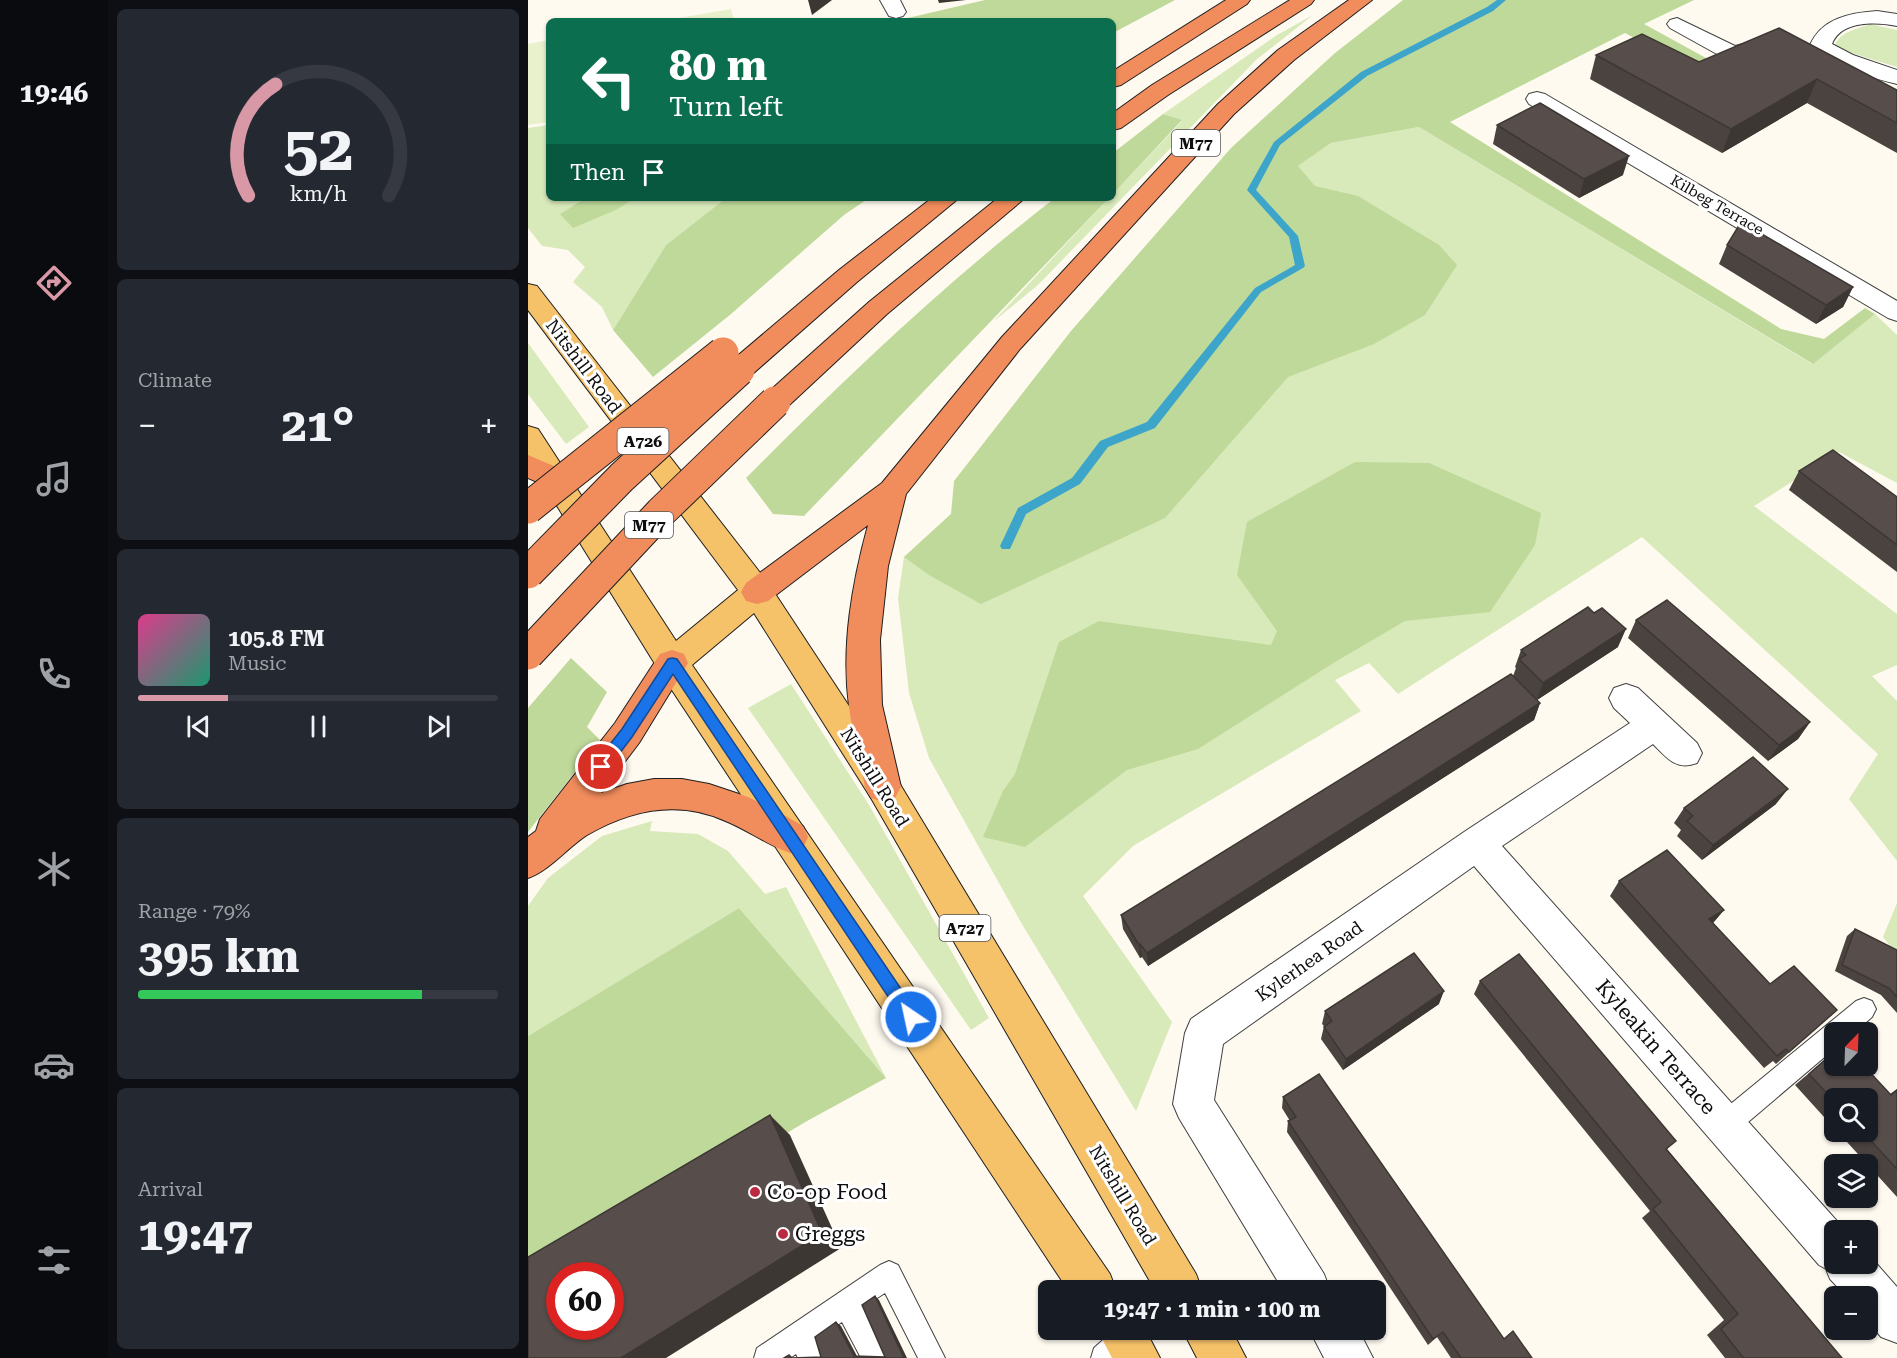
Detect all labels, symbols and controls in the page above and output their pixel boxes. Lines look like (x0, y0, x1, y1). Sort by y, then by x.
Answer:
text: 80 m (669, 41, 767, 90)
icon: left (570, 42, 648, 120)
text: 19:46 (20, 77, 88, 109)
text: Turn left (669, 91, 783, 123)
text: 52 (283, 113, 353, 186)
road number: M77 (1172, 130, 1220, 156)
icon: arrive (637, 156, 670, 189)
text: Then (570, 160, 625, 185)
street label: Kilbeg Terrace (1667, 171, 1767, 239)
text: km/h (289, 182, 347, 207)
icon: directions (33, 262, 75, 304)
street label: Nitshill Road (542, 315, 627, 418)
text: Climate (138, 368, 212, 392)
text: 21° (282, 399, 354, 452)
text: − (138, 406, 156, 445)
text: + (480, 406, 498, 445)
road number: A726 (618, 428, 668, 454)
icon: music (33, 458, 75, 500)
road number: M77 (625, 512, 673, 538)
text: 105.8 FM (228, 626, 325, 651)
text: Music (228, 651, 287, 675)
icon: phone (33, 653, 75, 695)
icon: previous (182, 710, 215, 743)
icon: pause (302, 710, 335, 743)
icon: next (422, 710, 455, 743)
street label: Nitshill Road (836, 724, 914, 831)
pin (575, 741, 626, 792)
icon: arrive (584, 750, 617, 783)
icon: climate (33, 848, 75, 890)
text: Range · 79% (138, 899, 250, 923)
road number: A727 (940, 915, 990, 941)
street label: Kylerhea Road (1252, 916, 1367, 1006)
text: 395 km (138, 930, 299, 983)
street label: Kyleakin Terrace (1591, 975, 1721, 1119)
position arrow (879, 985, 943, 1049)
north arrow (1824, 1022, 1878, 1076)
map controls (1824, 1022, 1878, 1340)
icon: car (33, 1044, 75, 1086)
button: search (1824, 1088, 1878, 1142)
street label: Nitshill Road (1085, 1141, 1161, 1249)
button: layers (1824, 1154, 1878, 1208)
text: Arrival (138, 1177, 203, 1201)
place label: Co-op Food (767, 1180, 888, 1204)
marker: Co-op Food (748, 1185, 762, 1199)
text: 19:47 (138, 1208, 253, 1261)
button: + (1824, 1220, 1878, 1274)
place label: Greggs (795, 1222, 865, 1246)
marker: Greggs (776, 1227, 790, 1241)
icon: filters (33, 1239, 75, 1281)
speed limit sign: 60 (546, 1262, 624, 1340)
button: − (1824, 1286, 1878, 1340)
text: 19:47 · 1 min · 100 m (1103, 1297, 1321, 1322)

